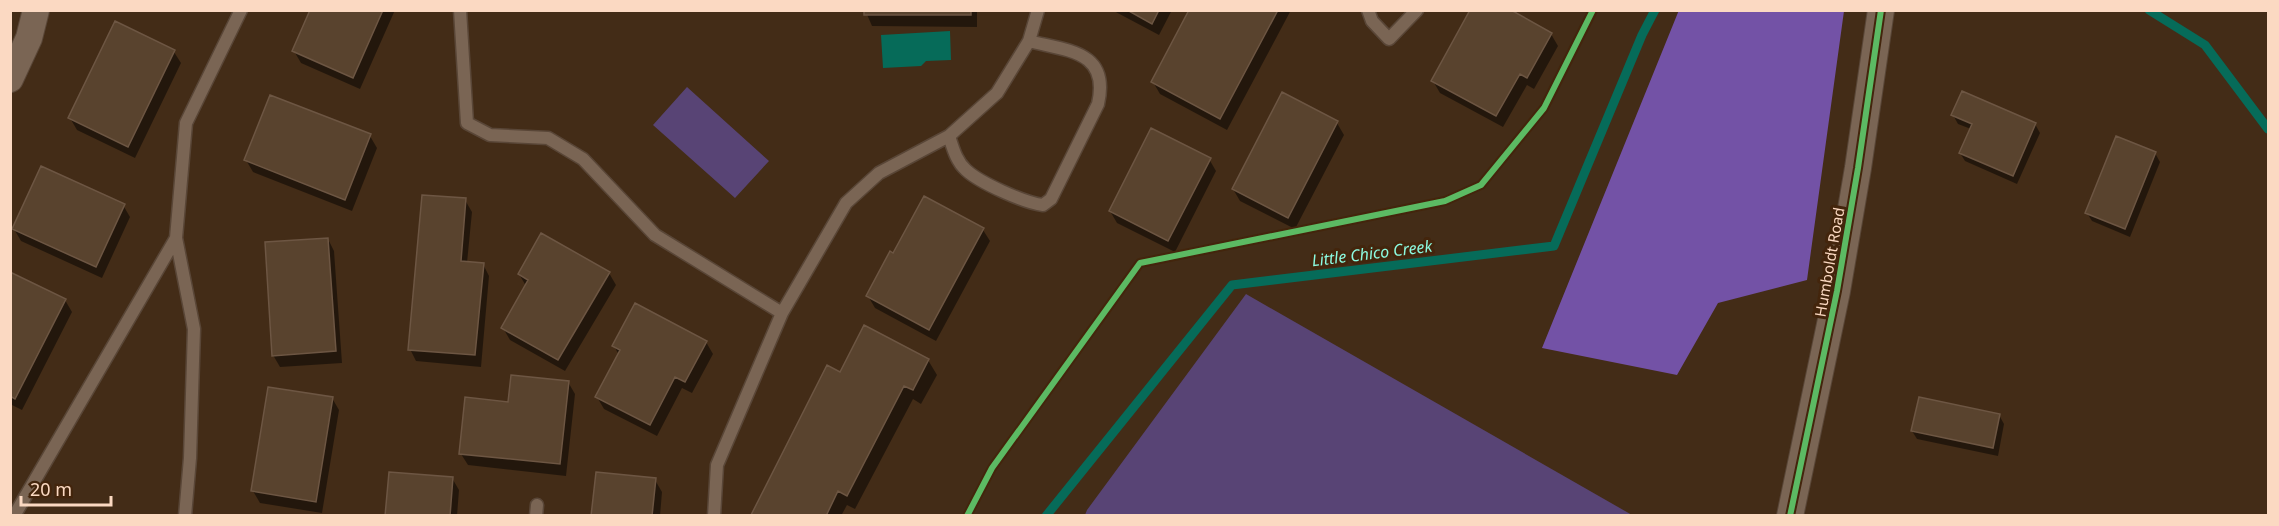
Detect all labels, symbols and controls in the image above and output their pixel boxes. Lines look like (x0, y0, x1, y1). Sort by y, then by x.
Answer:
street label: Humboldt Road (1809, 206, 1849, 318)
water label: Little Chico Creek (1311, 235, 1435, 271)
scale bar (21, 469, 111, 507)
text: 20 m (30, 477, 72, 501)

